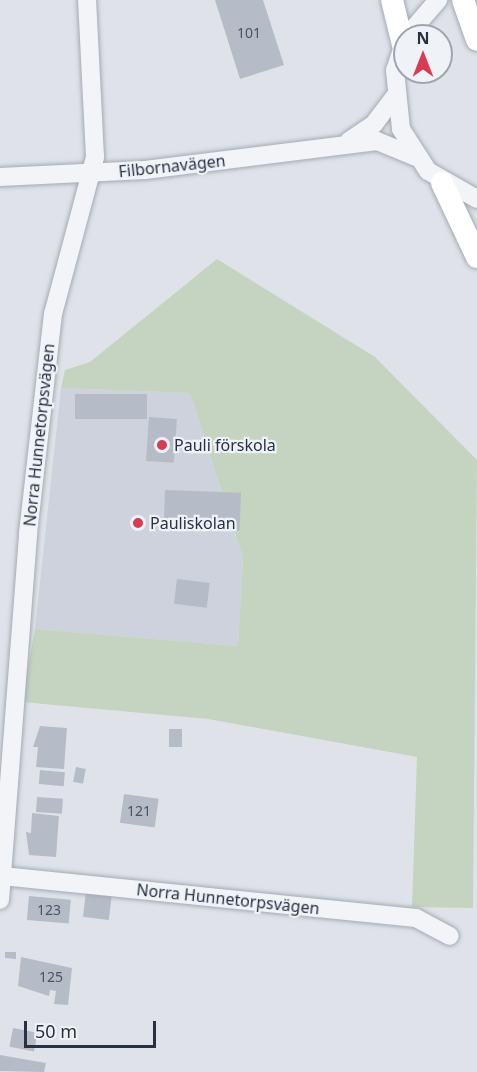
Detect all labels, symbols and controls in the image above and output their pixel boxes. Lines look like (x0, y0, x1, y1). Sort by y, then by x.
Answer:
north arrow (393, 24, 453, 84)
house number: 101 (237, 25, 261, 41)
text: N (416, 27, 430, 49)
street label: Filbornavägen (118, 151, 226, 181)
street label: Norra Hunnetorpsvägen (20, 343, 58, 527)
place label: Pauli förskola (174, 435, 276, 455)
marker: Pauli förskola (155, 438, 169, 452)
place label: Pauliskolan (150, 513, 236, 533)
marker: Pauliskolan (131, 516, 145, 530)
house number: 121 (127, 803, 151, 819)
street label: Norra Hunnetorpsvägen (136, 880, 320, 918)
house number: 123 (37, 902, 61, 918)
house number: 125 (39, 969, 63, 985)
scale bar (27, 1009, 159, 1047)
text: 50 m (35, 1019, 77, 1043)

